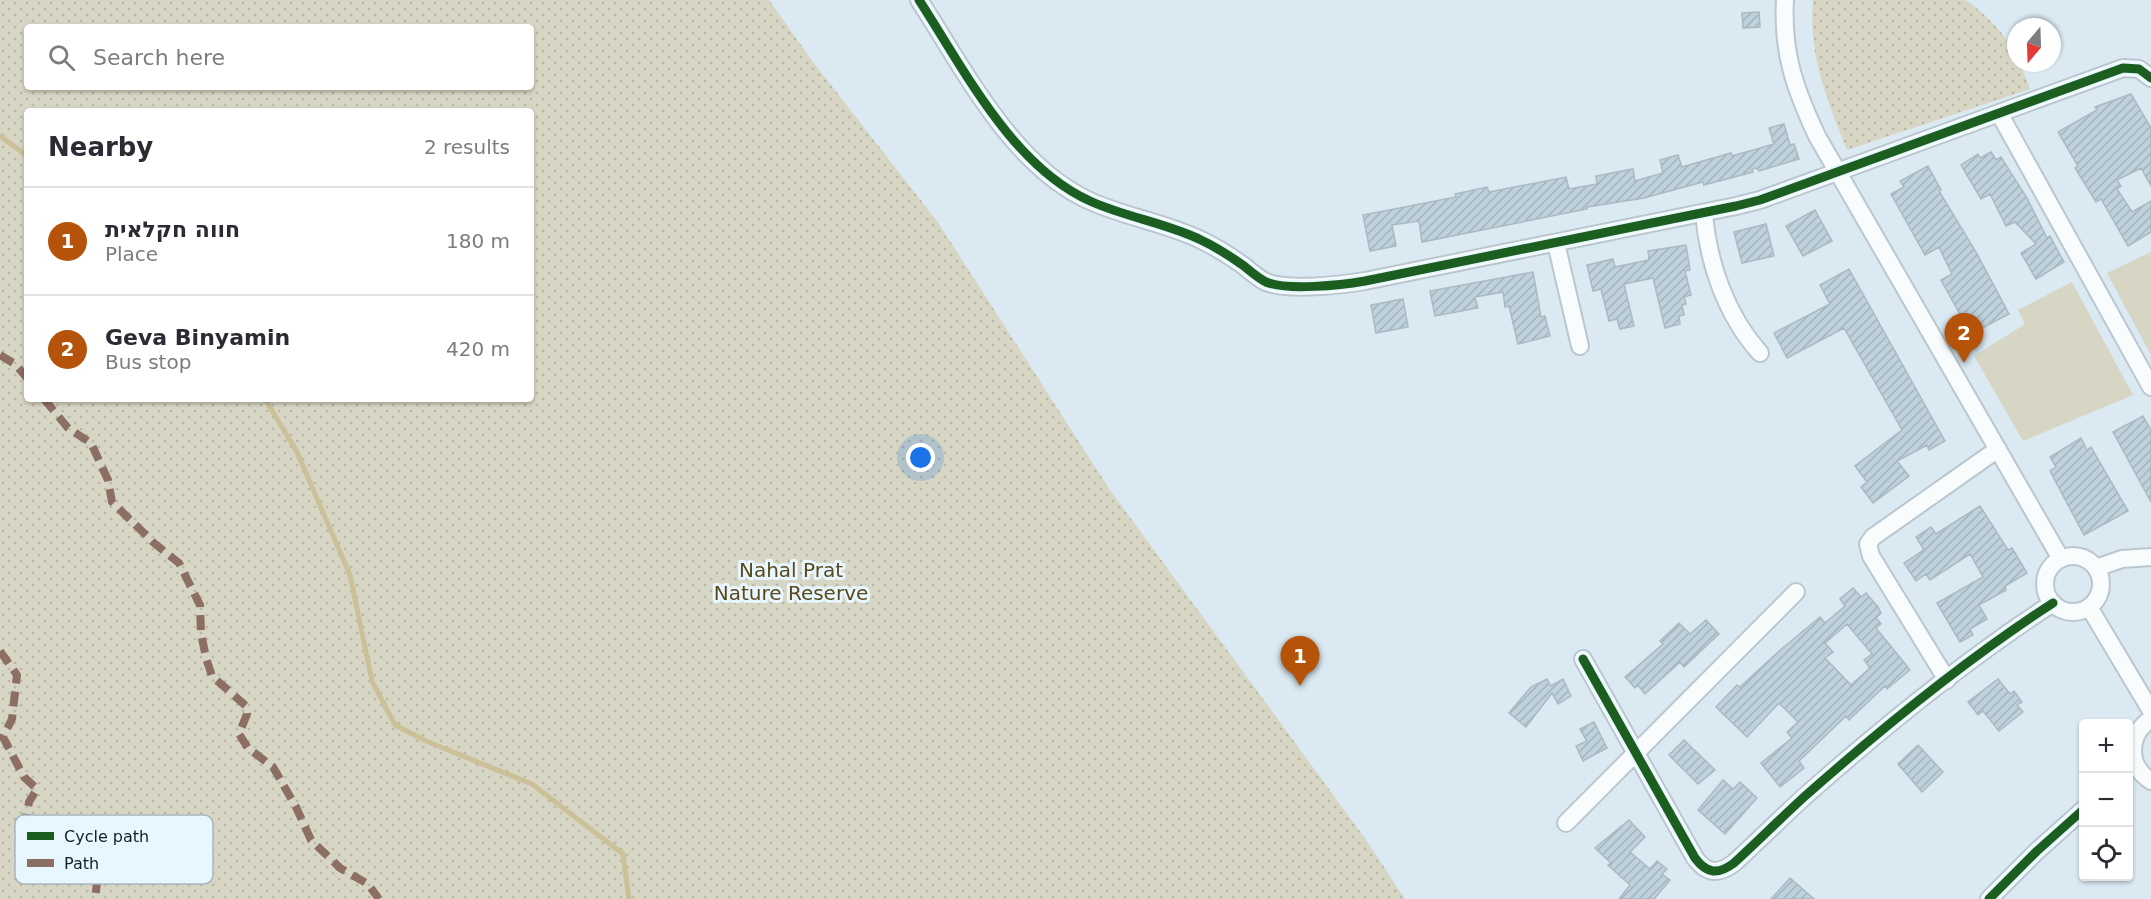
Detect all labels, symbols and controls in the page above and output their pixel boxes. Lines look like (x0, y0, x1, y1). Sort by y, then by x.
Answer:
north arrow (2007, 18, 2061, 72)
search box (24, 24, 534, 90)
icon: search (45, 41, 78, 74)
text: Search here (93, 45, 225, 70)
text: Nearby (48, 132, 153, 162)
text: 2 results (424, 135, 510, 159)
text: חווה חקלאית (105, 217, 240, 242)
text: 1 (61, 229, 74, 253)
text: 180 m (446, 229, 510, 253)
text: Place (105, 242, 158, 266)
pin: 2 (1944, 314, 1984, 363)
text: Geva Binyamin (105, 325, 290, 350)
text: 2 (61, 337, 74, 361)
text: 420 m (446, 337, 510, 361)
text: Bus stop (105, 350, 191, 374)
your location (906, 443, 935, 472)
park label: Nahal Prat Nature Reserve (714, 558, 868, 605)
pin: 1 (1280, 636, 1320, 686)
map controls (2079, 719, 2133, 881)
button: + (2079, 719, 2133, 773)
button: − (2079, 773, 2133, 827)
legend (15, 815, 213, 884)
text: Cycle path (64, 827, 149, 846)
button: locate (2079, 827, 2133, 881)
text: Path (64, 854, 99, 873)

